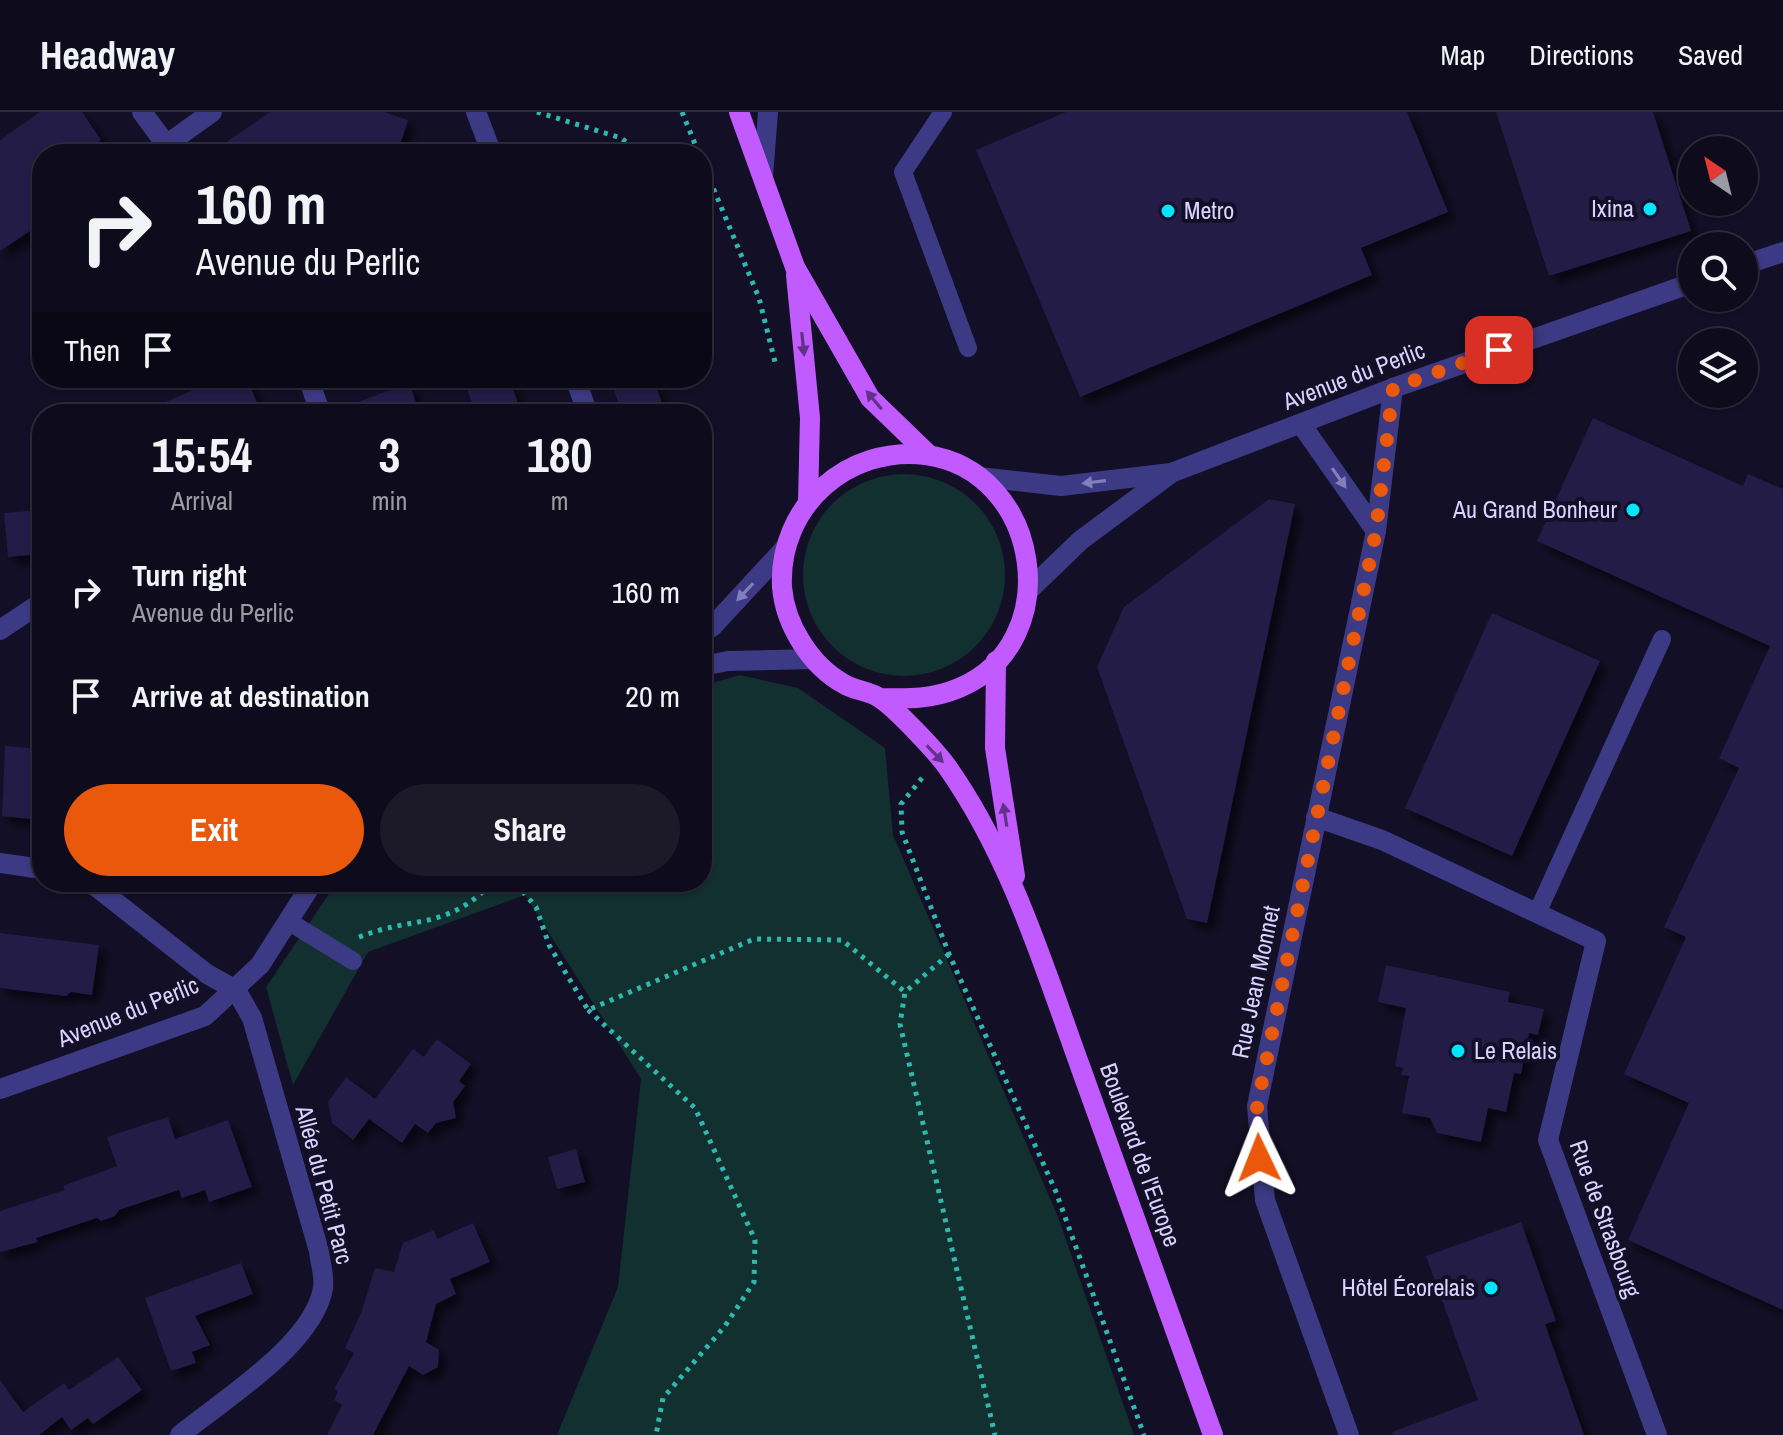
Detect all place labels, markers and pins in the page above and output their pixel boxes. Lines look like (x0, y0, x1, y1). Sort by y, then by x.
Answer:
place label: Ixina (1591, 192, 1634, 224)
place label: Metro (1184, 194, 1234, 226)
marker: Ixina (1641, 200, 1659, 218)
marker: Metro (1159, 202, 1177, 220)
pin (1465, 316, 1533, 384)
place label: Au Grand Bonheur (1452, 493, 1617, 525)
marker: Au Grand Bonheur (1624, 501, 1642, 519)
place label: Le Relais (1474, 1034, 1557, 1066)
marker: Le Relais (1449, 1042, 1467, 1060)
place label: Hôtel Écorelais (1342, 1271, 1475, 1303)
marker: Hôtel Écorelais (1482, 1279, 1500, 1297)

